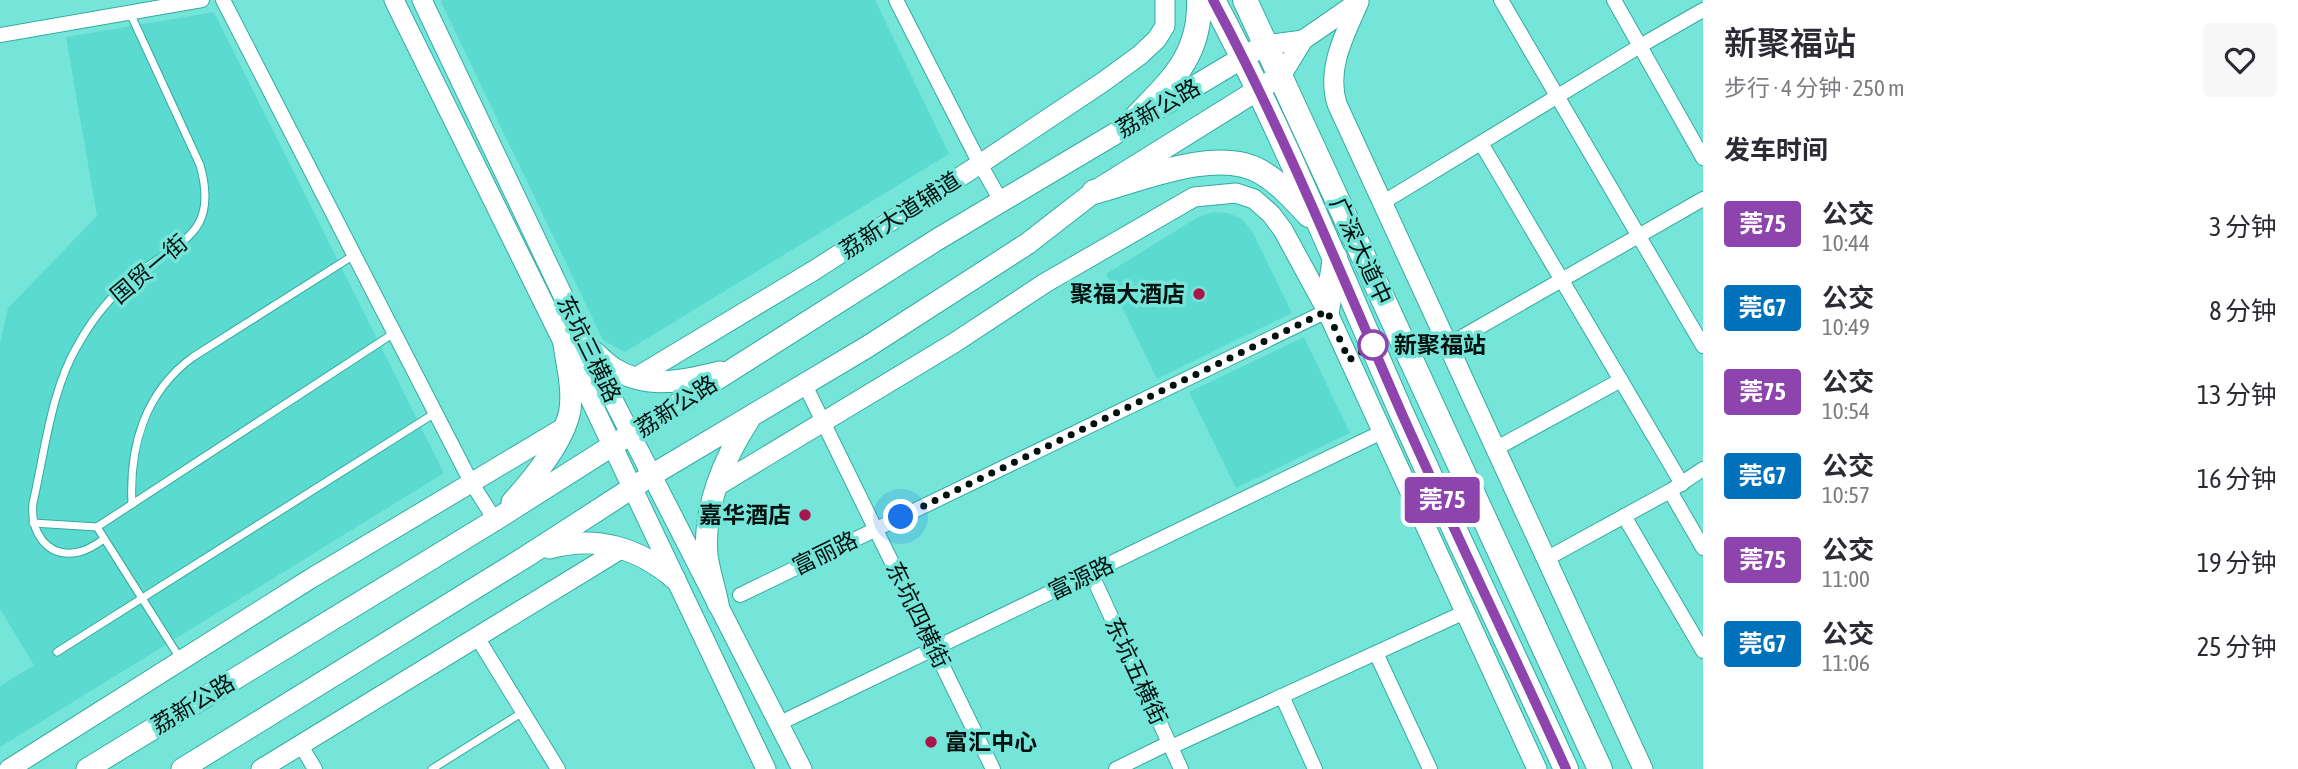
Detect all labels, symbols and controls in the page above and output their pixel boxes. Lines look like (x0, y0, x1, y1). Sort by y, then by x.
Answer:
button: heart (2203, 23, 2277, 97)
text: 新聚福站 (1724, 24, 1856, 62)
street label: 荔新公路 (1112, 74, 1204, 142)
text: 步行 · 4 分钟 · 250 m (1724, 75, 1905, 101)
text: 发车时间 (1724, 135, 1828, 165)
street label: 荔新大道辅道 (835, 167, 965, 263)
street label: 广深大道中 (1325, 193, 1397, 309)
text: 公交 (1822, 199, 1874, 229)
text: 莞75 (1739, 210, 1786, 237)
text: 3 分钟 (2209, 212, 2277, 242)
street label: 国贸一街 (105, 229, 193, 309)
text: 10:44 (1822, 230, 1870, 256)
place label: 聚福大酒店 (1070, 281, 1185, 307)
text: 公交 (1822, 283, 1874, 313)
marker: 聚福大酒店 (1191, 286, 1207, 302)
street label: 东坑三横路 (552, 292, 626, 406)
text: 莞G7 (1739, 294, 1787, 321)
text: 8 分钟 (2209, 296, 2277, 326)
text: 10:49 (1822, 314, 1870, 340)
marker: 新聚福站 (1358, 330, 1388, 360)
place label: 新聚福站 (1394, 332, 1486, 358)
text: 公交 (1822, 367, 1874, 397)
street label: 荔新公路 (630, 370, 722, 442)
text: 莞75 (1739, 378, 1786, 405)
text: 13 分钟 (2197, 380, 2277, 410)
text: 10:54 (1822, 398, 1870, 424)
text: 公交 (1822, 451, 1874, 481)
text: 莞G7 (1739, 462, 1787, 489)
text: 16 分钟 (2197, 464, 2277, 494)
line badge: 莞75 (1402, 477, 1482, 523)
text: 10:57 (1822, 482, 1870, 508)
text: 莞75 (1419, 486, 1465, 513)
your location (883, 499, 918, 534)
place label: 嘉华酒店 (699, 502, 791, 528)
marker: 嘉华酒店 (797, 507, 813, 523)
street label: 富丽路 (788, 526, 862, 580)
text: 公交 (1822, 535, 1874, 565)
text: 莞75 (1739, 546, 1786, 573)
text: 19 分钟 (2197, 548, 2277, 578)
street label: 富源路 (1044, 551, 1118, 605)
street label: 东坑四横街 (881, 558, 955, 672)
text: 11:00 (1822, 566, 1870, 592)
street label: 东坑五横街 (1100, 613, 1172, 729)
text: 公交 (1822, 619, 1874, 649)
text: 莞G7 (1739, 630, 1787, 657)
text: 25 分钟 (2197, 632, 2277, 662)
text: 11:06 (1822, 650, 1870, 676)
street label: 荔新公路 (147, 669, 239, 739)
place label: 富汇中心 (945, 729, 1037, 755)
marker: 富汇中心 (923, 734, 939, 750)

